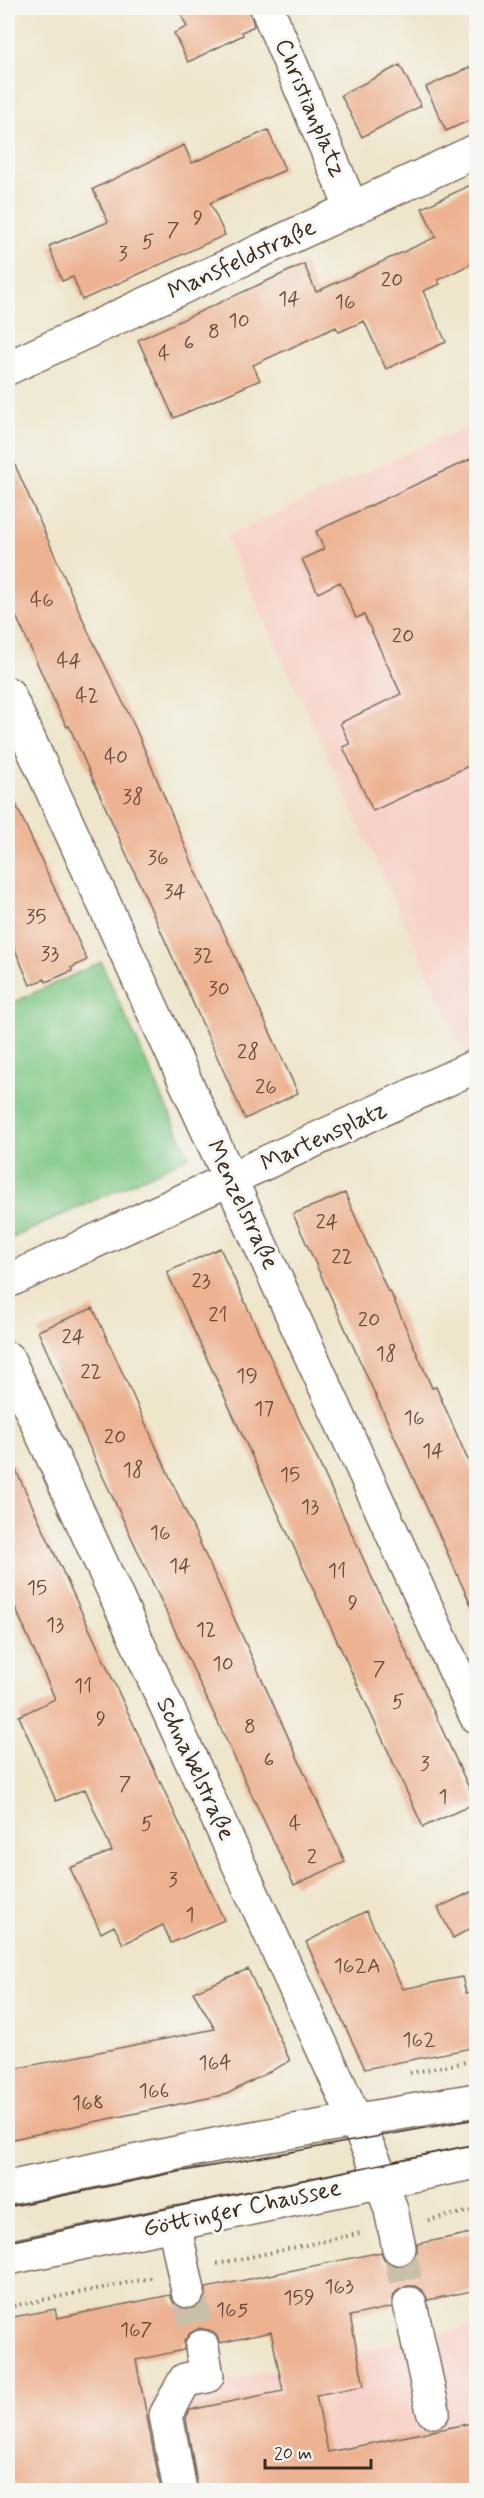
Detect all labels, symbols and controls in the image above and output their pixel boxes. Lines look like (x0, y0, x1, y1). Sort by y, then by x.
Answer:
street label: Christianplatz (267, 34, 353, 182)
house number: 9 (193, 204, 203, 232)
street label: Mansfeldstraße (163, 212, 321, 308)
house number: 7 (167, 216, 180, 244)
house number: 5 (142, 228, 154, 256)
house number: 3 (118, 240, 128, 268)
house number: 20 (381, 266, 403, 294)
house number: 14 (278, 285, 300, 313)
house number: 16 (335, 288, 356, 316)
house number: 10 (228, 307, 250, 335)
house number: 8 (208, 318, 220, 346)
house number: 6 (184, 329, 194, 357)
house number: 4 (158, 340, 170, 368)
house number: 46 (30, 586, 54, 614)
house number: 20 (392, 622, 414, 650)
house number: 44 (57, 647, 82, 675)
house number: 42 (75, 682, 99, 710)
house number: 40 (104, 743, 128, 771)
house number: 38 (123, 783, 144, 811)
house number: 36 (147, 844, 169, 872)
house number: 34 (164, 878, 186, 906)
house number: 35 (26, 903, 46, 931)
house number: 33 (41, 940, 59, 968)
house number: 32 (193, 942, 213, 970)
house number: 30 (208, 975, 230, 1003)
house number: 28 (237, 1038, 259, 1066)
house number: 26 (255, 1073, 277, 1101)
street label: Martensplatz (256, 1094, 392, 1180)
street label: Menzelstraße (199, 1135, 286, 1275)
house number: 24 (315, 1208, 339, 1236)
house number: 22 (331, 1243, 353, 1271)
house number: 23 (191, 1267, 211, 1295)
house number: 21 (208, 1301, 228, 1329)
house number: 20 (358, 1306, 380, 1334)
house number: 24 (61, 1323, 85, 1351)
house number: 18 (376, 1340, 396, 1368)
house number: 22 (80, 1358, 102, 1386)
house number: 19 (236, 1362, 258, 1390)
house number: 17 (254, 1395, 274, 1423)
house number: 16 (404, 1404, 425, 1432)
house number: 20 (104, 1423, 126, 1451)
house number: 14 (422, 1437, 444, 1465)
house number: 18 (123, 1456, 143, 1484)
house number: 15 (280, 1461, 300, 1489)
house number: 13 (301, 1493, 319, 1521)
house number: 16 (150, 1519, 171, 1547)
house number: 14 (169, 1552, 191, 1580)
house number: 11 (328, 1557, 346, 1585)
house number: 15 (27, 1574, 47, 1602)
house number: 9 (348, 1589, 358, 1617)
house number: 13 (46, 1611, 64, 1639)
house number: 12 (196, 1616, 216, 1644)
house number: 10 (212, 1650, 234, 1678)
house number: 7 (373, 1655, 386, 1683)
house number: 11 (74, 1672, 92, 1700)
house number: 5 (392, 1688, 404, 1716)
street label: Schnabelstraße (148, 1692, 242, 1846)
house number: 9 (96, 1705, 106, 1733)
house number: 8 (244, 1713, 256, 1741)
house number: 6 (264, 1746, 274, 1774)
house number: 3 (420, 1750, 430, 1778)
house number: 7 (119, 1770, 132, 1798)
house number: 1 (438, 1783, 448, 1811)
house number: 5 (141, 1810, 153, 1838)
house number: 4 (289, 1810, 301, 1838)
house number: 2 (307, 1843, 317, 1871)
house number: 3 (168, 1866, 178, 1894)
house number: 1 (185, 1901, 195, 1929)
house number: 162A (333, 1952, 381, 1980)
house number: 162 (402, 2026, 436, 2054)
house number: 164 (198, 2049, 232, 2077)
house number: 166 (139, 2077, 169, 2105)
house number: 168 (72, 2089, 104, 2117)
street label: Göttinger Chaussee (140, 2173, 345, 2248)
house number: 163 (324, 2273, 354, 2301)
house number: 159 (283, 2284, 315, 2312)
house number: 165 (216, 2296, 248, 2324)
house number: 167 (120, 2316, 152, 2344)
scale bar (265, 2432, 372, 2470)
text: 20 m (274, 2442, 312, 2466)

